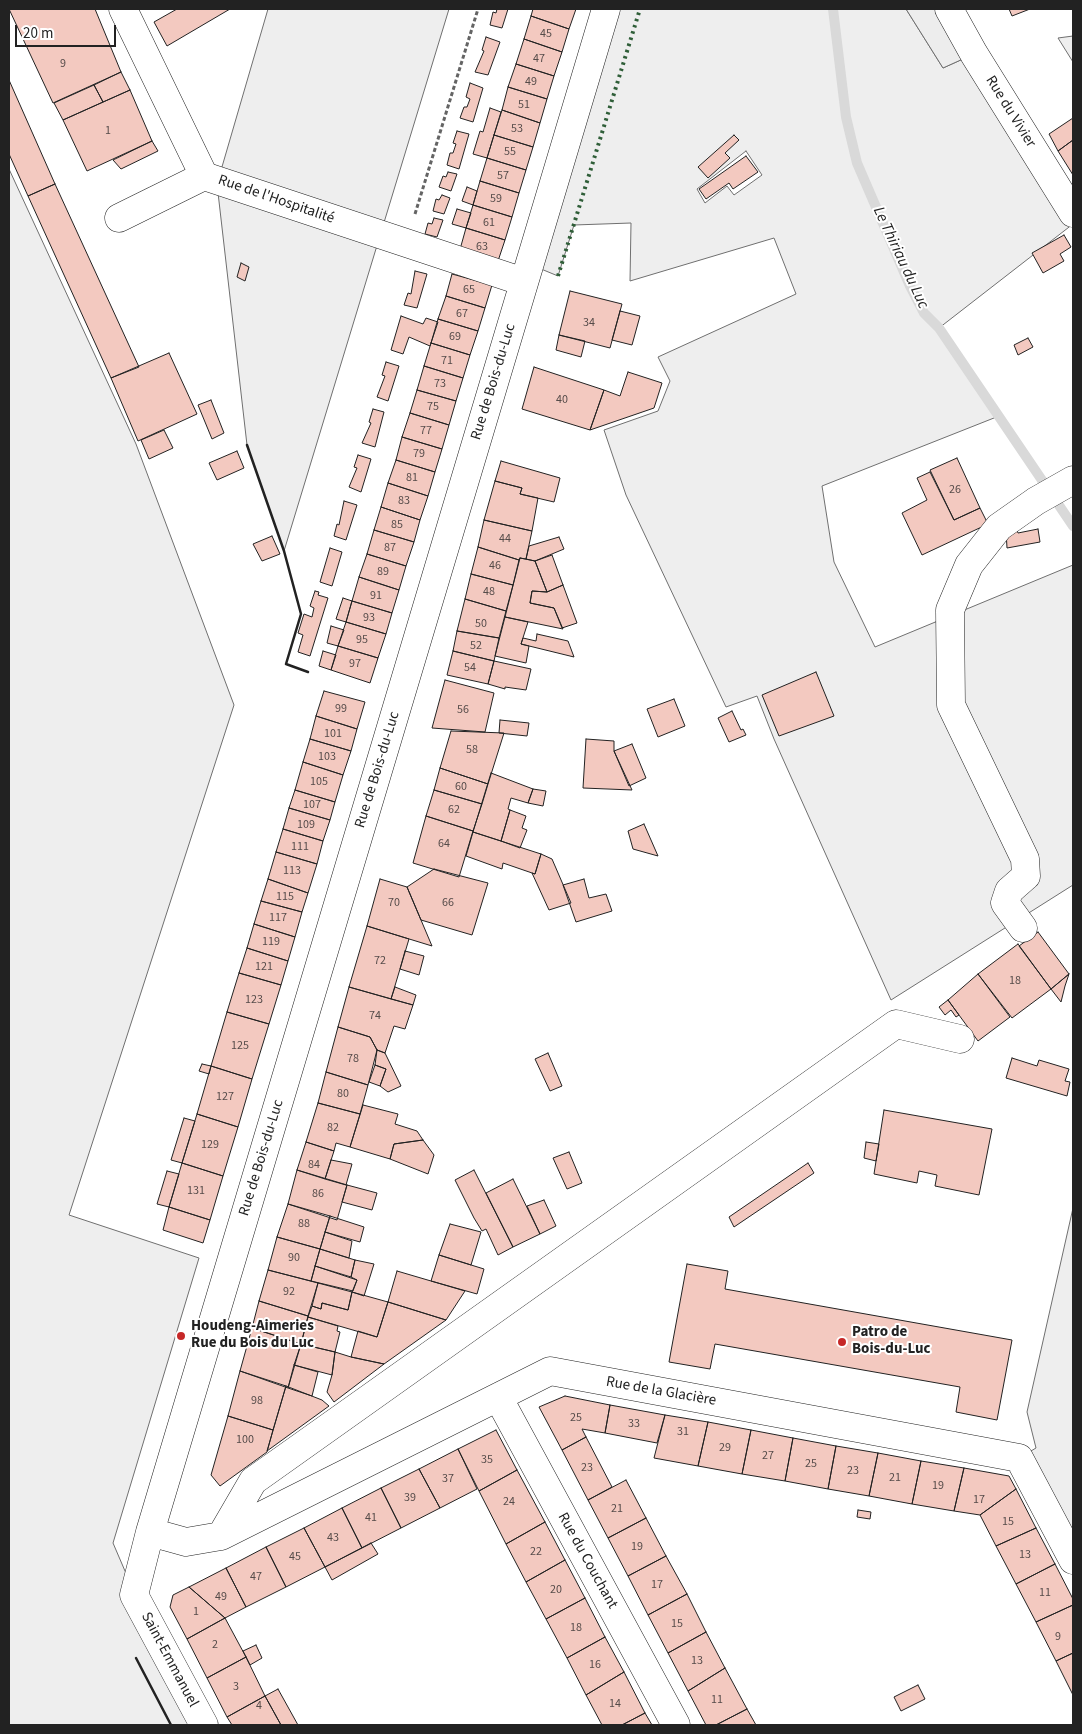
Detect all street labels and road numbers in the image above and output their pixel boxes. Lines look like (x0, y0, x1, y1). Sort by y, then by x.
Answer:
street label: Rue du Vivier (981, 73, 1039, 151)
street label: Rue de l'Hospitalité (216, 172, 336, 228)
street label: Rue de Bois-du-Luc (468, 322, 520, 442)
street label: Rue de Bois-du-Luc (352, 710, 404, 830)
street label: Rue de Bois-du-Luc (236, 1098, 288, 1218)
street label: Rue de la Glacière (605, 1373, 717, 1411)
street label: Rue du Couchant (553, 1510, 621, 1612)
street label: Saint-Emmanuel (136, 1610, 202, 1710)

